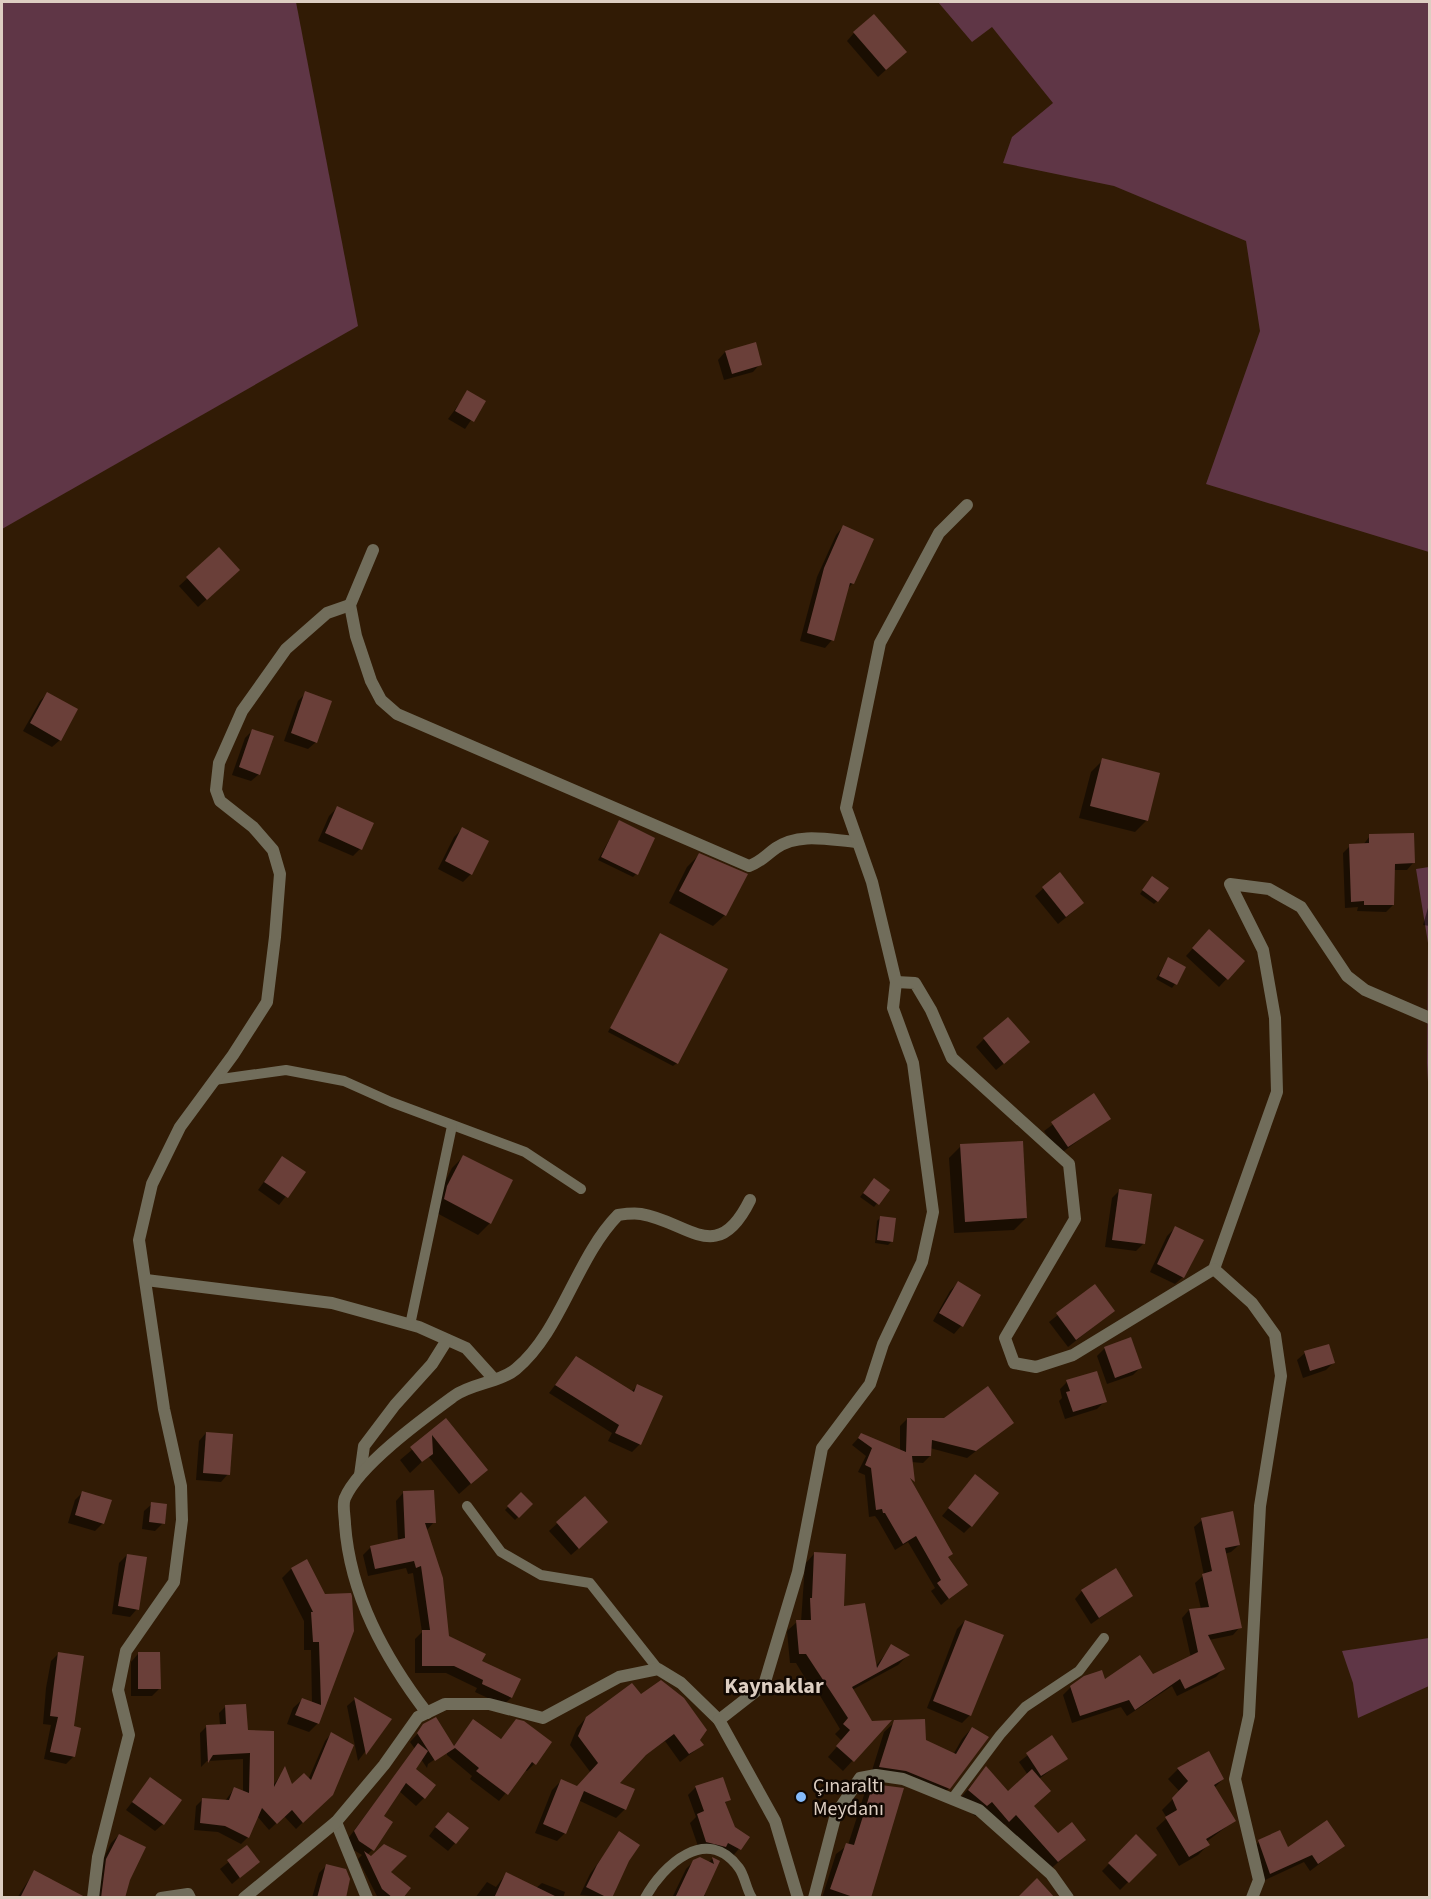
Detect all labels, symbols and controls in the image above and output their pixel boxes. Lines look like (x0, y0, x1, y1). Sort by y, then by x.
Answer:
district label: Kaynaklar (724, 1670, 824, 1702)
place label: Çınaraltı Meydanı (813, 1772, 884, 1823)
marker: Çınaraltı Meydanı (794, 1790, 808, 1804)

